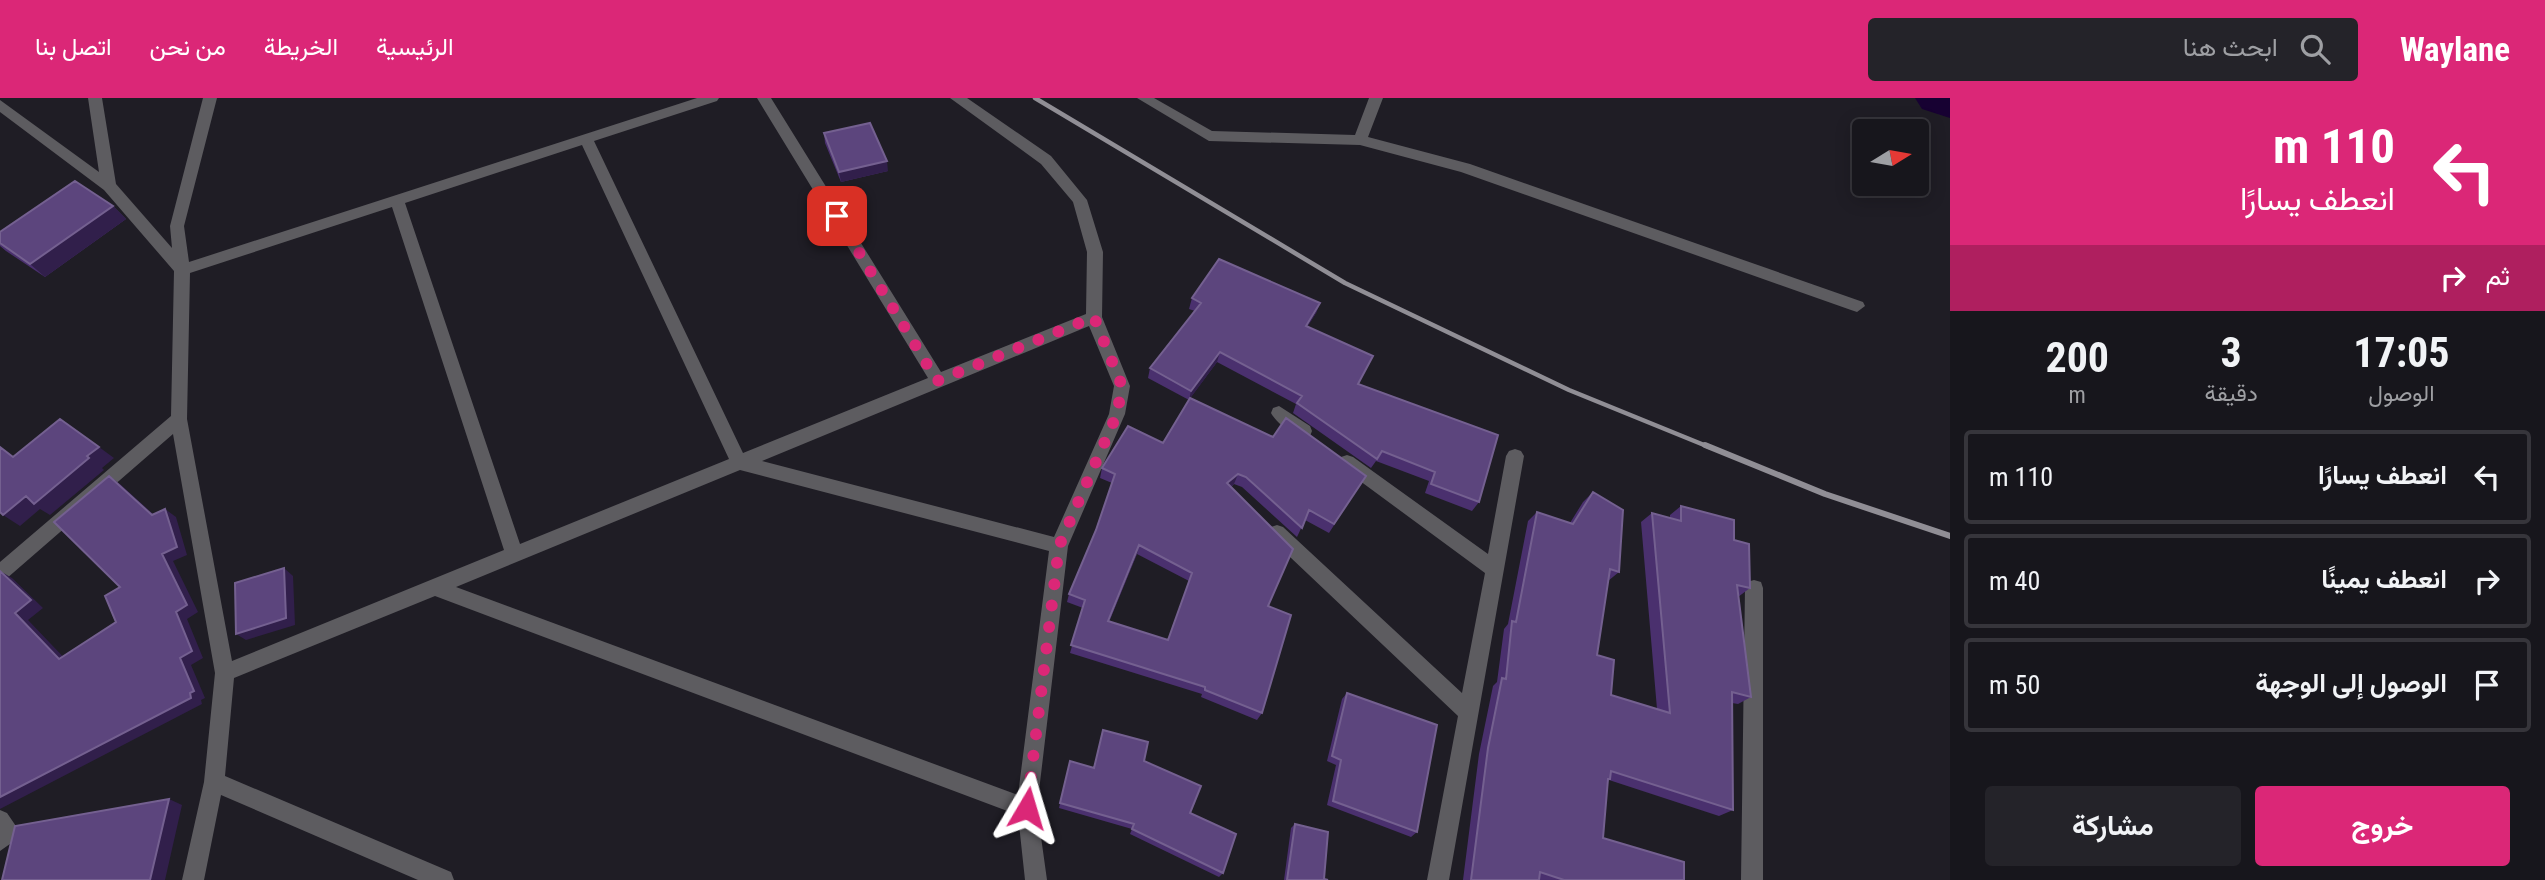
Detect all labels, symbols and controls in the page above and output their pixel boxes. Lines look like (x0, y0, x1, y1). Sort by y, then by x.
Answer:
search box (1868, 18, 2358, 81)
icon: search (2296, 30, 2334, 68)
text: Waylane (2400, 30, 2510, 69)
text: ابحث هنا (2183, 32, 2278, 62)
text: اتصل بنا (35, 33, 112, 61)
text: من نحن (150, 33, 226, 61)
text: الخريطة (264, 33, 338, 61)
text: الرئيسية (376, 33, 454, 61)
text: 110 m (2273, 118, 2395, 175)
north arrow (1852, 119, 1928, 196)
map controls (1852, 119, 1929, 196)
icon: left (2419, 126, 2510, 217)
text: انعطف يسارًا (2240, 180, 2395, 218)
pin (807, 186, 867, 246)
icon: arrive (818, 197, 856, 235)
icon: right (2434, 259, 2472, 297)
text: ثم (2486, 261, 2510, 291)
text: 3 (2221, 328, 2242, 377)
text: 17:05 (2353, 328, 2450, 377)
text: 200 (2045, 333, 2109, 382)
text: دقيقة (2205, 380, 2258, 407)
text: الوصول (2368, 380, 2435, 407)
text: m (2069, 382, 2086, 409)
icon: left (2468, 458, 2506, 496)
text: انعطف يسارًا (2318, 460, 2447, 490)
text: 110 m (1989, 462, 2053, 492)
icon: right (2468, 562, 2506, 600)
text: انعطف يمينًا (2321, 564, 2447, 594)
text: 40 m (1989, 566, 2040, 596)
icon: arrive (2468, 666, 2506, 704)
text: الوصول إلى الوجهة (2255, 668, 2447, 698)
text: 50 m (1989, 670, 2040, 700)
position arrow (990, 771, 1064, 845)
button: مشاركة (1985, 786, 2241, 866)
button: خروج (2255, 786, 2510, 866)

